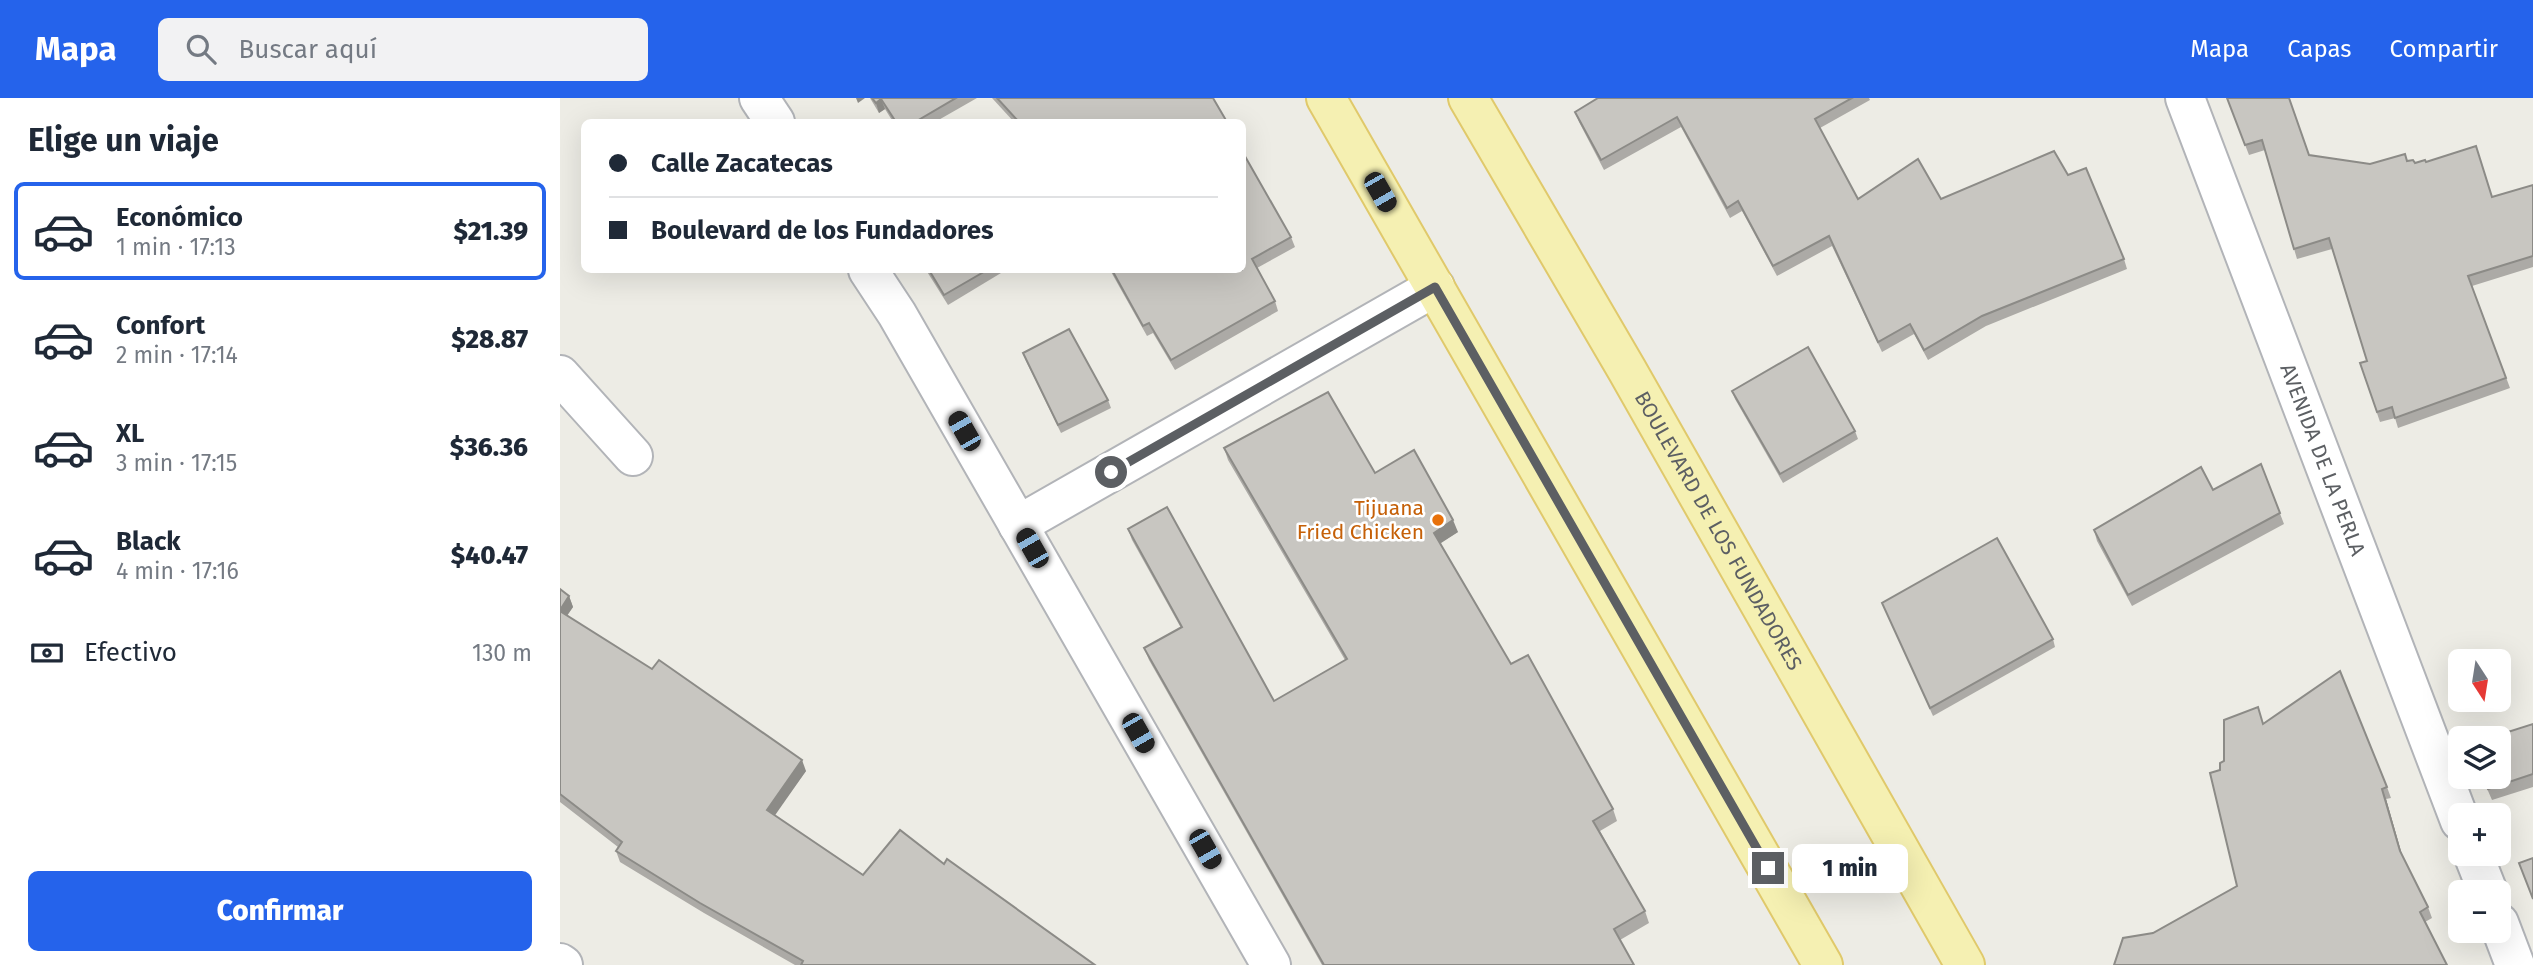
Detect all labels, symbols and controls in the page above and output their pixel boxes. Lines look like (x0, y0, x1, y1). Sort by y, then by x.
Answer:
search box (158, 18, 648, 81)
text: Mapa (35, 29, 116, 69)
icon: search (182, 30, 220, 68)
text: Buscar aquí (238, 34, 377, 65)
text: Mapa (2190, 35, 2249, 63)
text: Capas (2287, 35, 2351, 63)
text: Compartir (2389, 35, 2498, 63)
text: Elige un viaje (28, 121, 219, 159)
text: Calle Zacatecas (651, 148, 833, 179)
car (1361, 169, 1400, 215)
icon: car (32, 200, 95, 263)
text: Económico (116, 202, 243, 233)
text: Boulevard de los Fundadores (651, 215, 994, 246)
text: $21.39 (454, 216, 528, 247)
text: 1 min · 17:13 (116, 233, 236, 261)
icon: car (32, 308, 95, 371)
text: Confort (116, 310, 205, 341)
text: $28.87 (451, 324, 528, 355)
text: 2 min · 17:14 (116, 341, 238, 369)
street label: AVENIDA DE LA PERLA (2274, 360, 2371, 559)
street label: BOULEVARD DE LOS FUNDADORES (1629, 387, 1808, 675)
car (945, 408, 984, 454)
icon: car (32, 416, 95, 479)
text: XL (116, 418, 144, 449)
text: $36.36 (450, 432, 528, 463)
text: 3 min · 17:15 (116, 449, 237, 477)
route start (1095, 456, 1127, 488)
place label: Tijuana Fried Chicken (1297, 495, 1424, 545)
marker: Tijuana Fried Chicken (1430, 512, 1446, 528)
icon: car (32, 524, 95, 587)
car (1013, 525, 1052, 571)
text: Black (116, 526, 181, 557)
text: $40.47 (451, 540, 528, 571)
text: 4 min · 17:16 (116, 557, 239, 585)
icon: cash (28, 634, 66, 672)
text: Efectivo (84, 637, 177, 668)
text: 130 m (472, 639, 532, 667)
north arrow (2448, 649, 2511, 712)
map controls (2448, 649, 2511, 943)
car (1119, 710, 1158, 756)
button: layers (2448, 726, 2511, 789)
button: + (2448, 803, 2511, 866)
car (1186, 826, 1225, 872)
callout: 1 min (1792, 844, 1908, 892)
route end (1752, 852, 1784, 884)
text: 1 min (1822, 854, 1878, 882)
button: Confirmar (28, 871, 532, 951)
button: − (2448, 880, 2511, 943)

